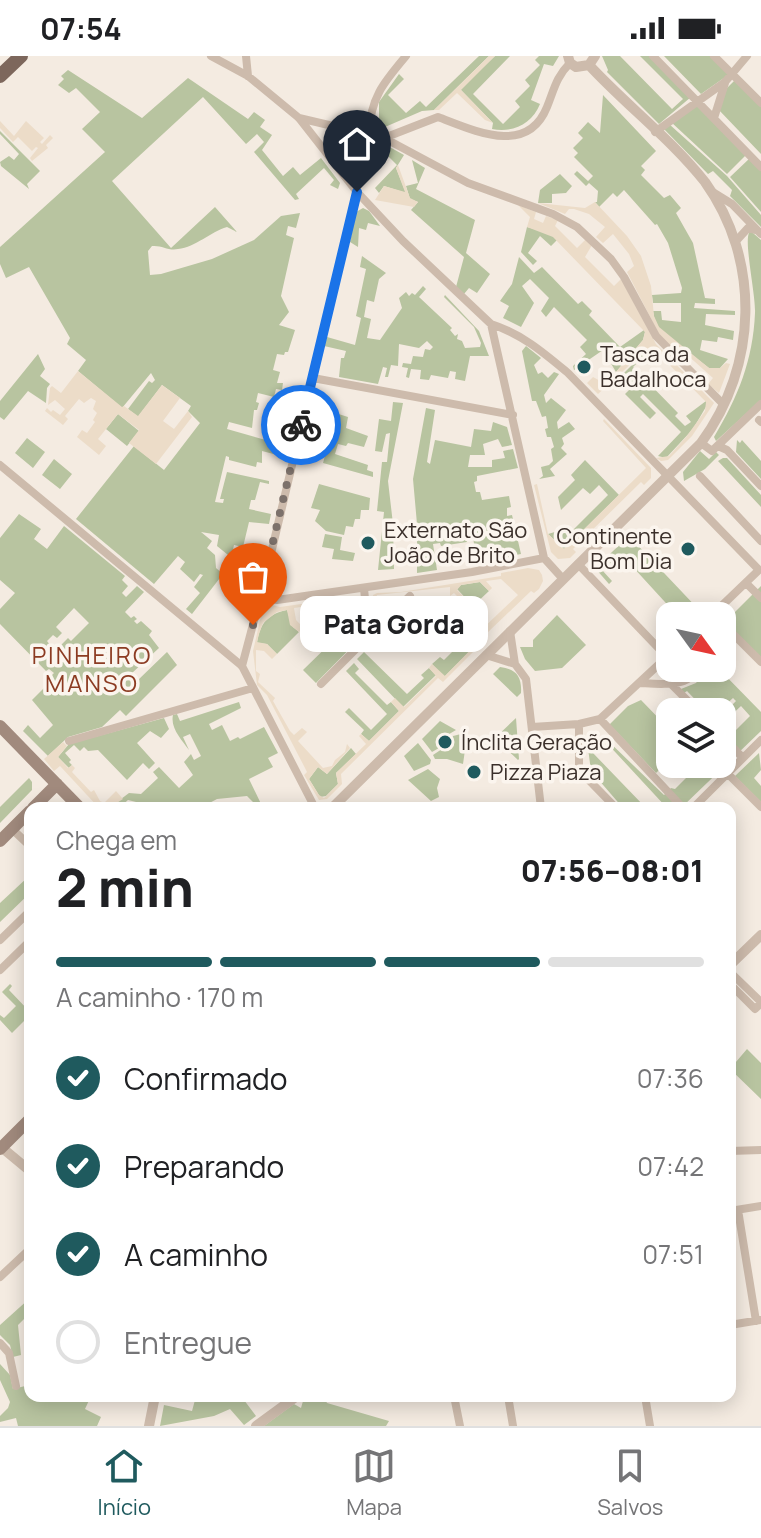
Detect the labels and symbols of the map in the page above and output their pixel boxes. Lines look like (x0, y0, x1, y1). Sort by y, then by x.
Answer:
pin (323, 110, 391, 192)
place label: Tasca da Badalhoca (600, 339, 707, 394)
marker: Tasca da Badalhoca (575, 358, 593, 376)
courier (261, 385, 341, 465)
place label: Externato São João de Brito (384, 515, 527, 570)
place label: Continente Bom Dia (556, 521, 672, 576)
marker: Externato São João de Brito (359, 534, 377, 552)
marker: Continente Bom Dia (679, 540, 697, 558)
pin (219, 543, 287, 625)
callout: Pata Gorda (301, 597, 489, 653)
north arrow (656, 602, 736, 682)
district label: PINHEIRO MANSO (32, 638, 152, 699)
place label: Ínclita Geração (461, 727, 612, 757)
marker: Ínclita Geração (436, 733, 454, 751)
place label: Pizza Piaza (490, 757, 602, 787)
marker: Pizza Piaza (465, 763, 483, 781)

